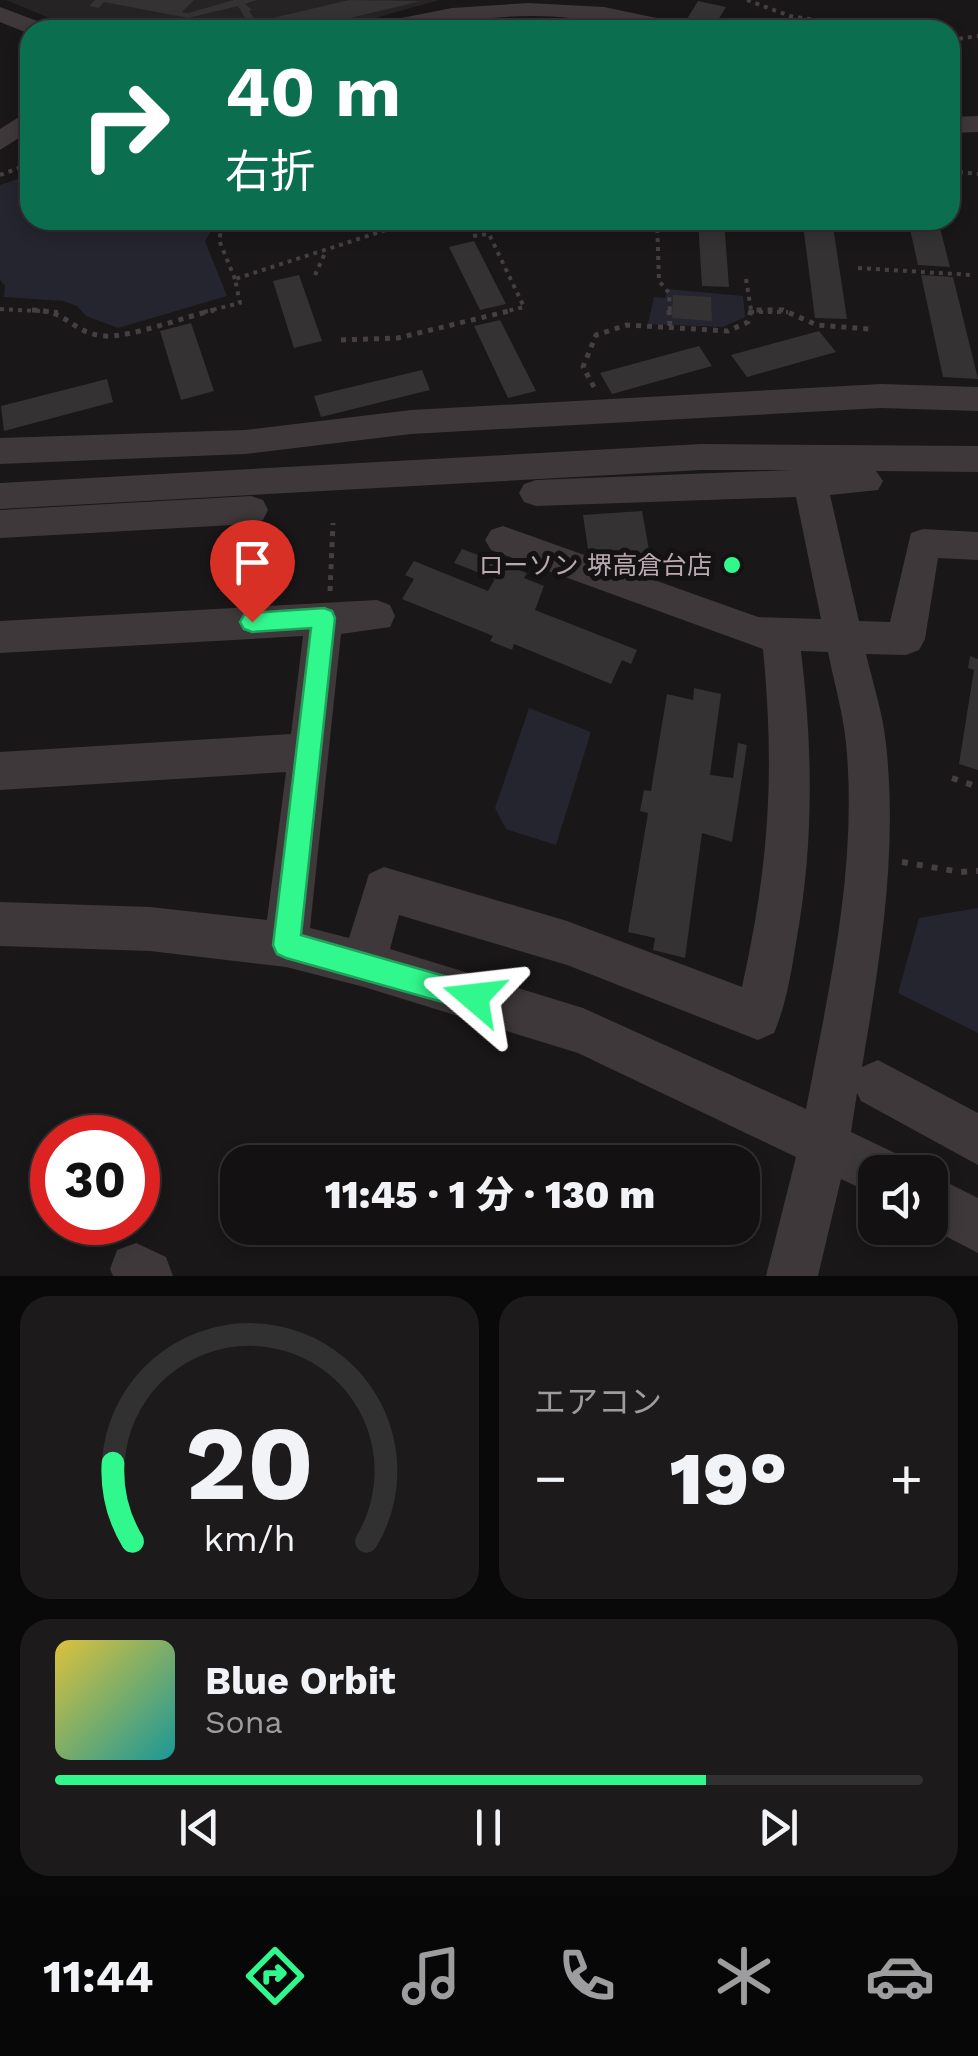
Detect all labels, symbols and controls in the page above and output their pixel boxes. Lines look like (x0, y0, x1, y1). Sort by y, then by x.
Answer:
text: 40 m (225, 51, 401, 133)
icon: right (60, 60, 190, 190)
text: 右折 (225, 145, 315, 198)
pin (210, 520, 295, 623)
icon: arrive (225, 535, 280, 590)
place label: ローソン 堺高倉台店 (478, 551, 712, 580)
marker: ローソン 堺高倉台店 (721, 554, 743, 576)
position arrow (422, 945, 526, 1049)
speed limit sign: 30 (30, 1115, 160, 1245)
map controls (858, 1155, 948, 1245)
button: sound (858, 1155, 948, 1245)
text: 11:45 · 1 分 · 130 m (325, 1173, 655, 1217)
text: エアコン (534, 1383, 662, 1421)
text: 20 (185, 1402, 314, 1524)
text: 19° (670, 1434, 787, 1522)
text: − (534, 1446, 567, 1510)
text: + (890, 1446, 923, 1510)
text: km/h (203, 1518, 296, 1560)
text: Blue Orbit (205, 1659, 396, 1703)
text: Sona (205, 1703, 283, 1741)
icon: previous (172, 1800, 227, 1855)
icon: pause (461, 1800, 516, 1855)
icon: next (751, 1800, 806, 1855)
icon: directions (240, 1941, 310, 2011)
icon: music (396, 1941, 466, 2011)
icon: phone (552, 1941, 622, 2011)
icon: climate (709, 1941, 779, 2011)
icon: car (865, 1941, 935, 2011)
text: 11:44 (43, 1950, 154, 2003)

